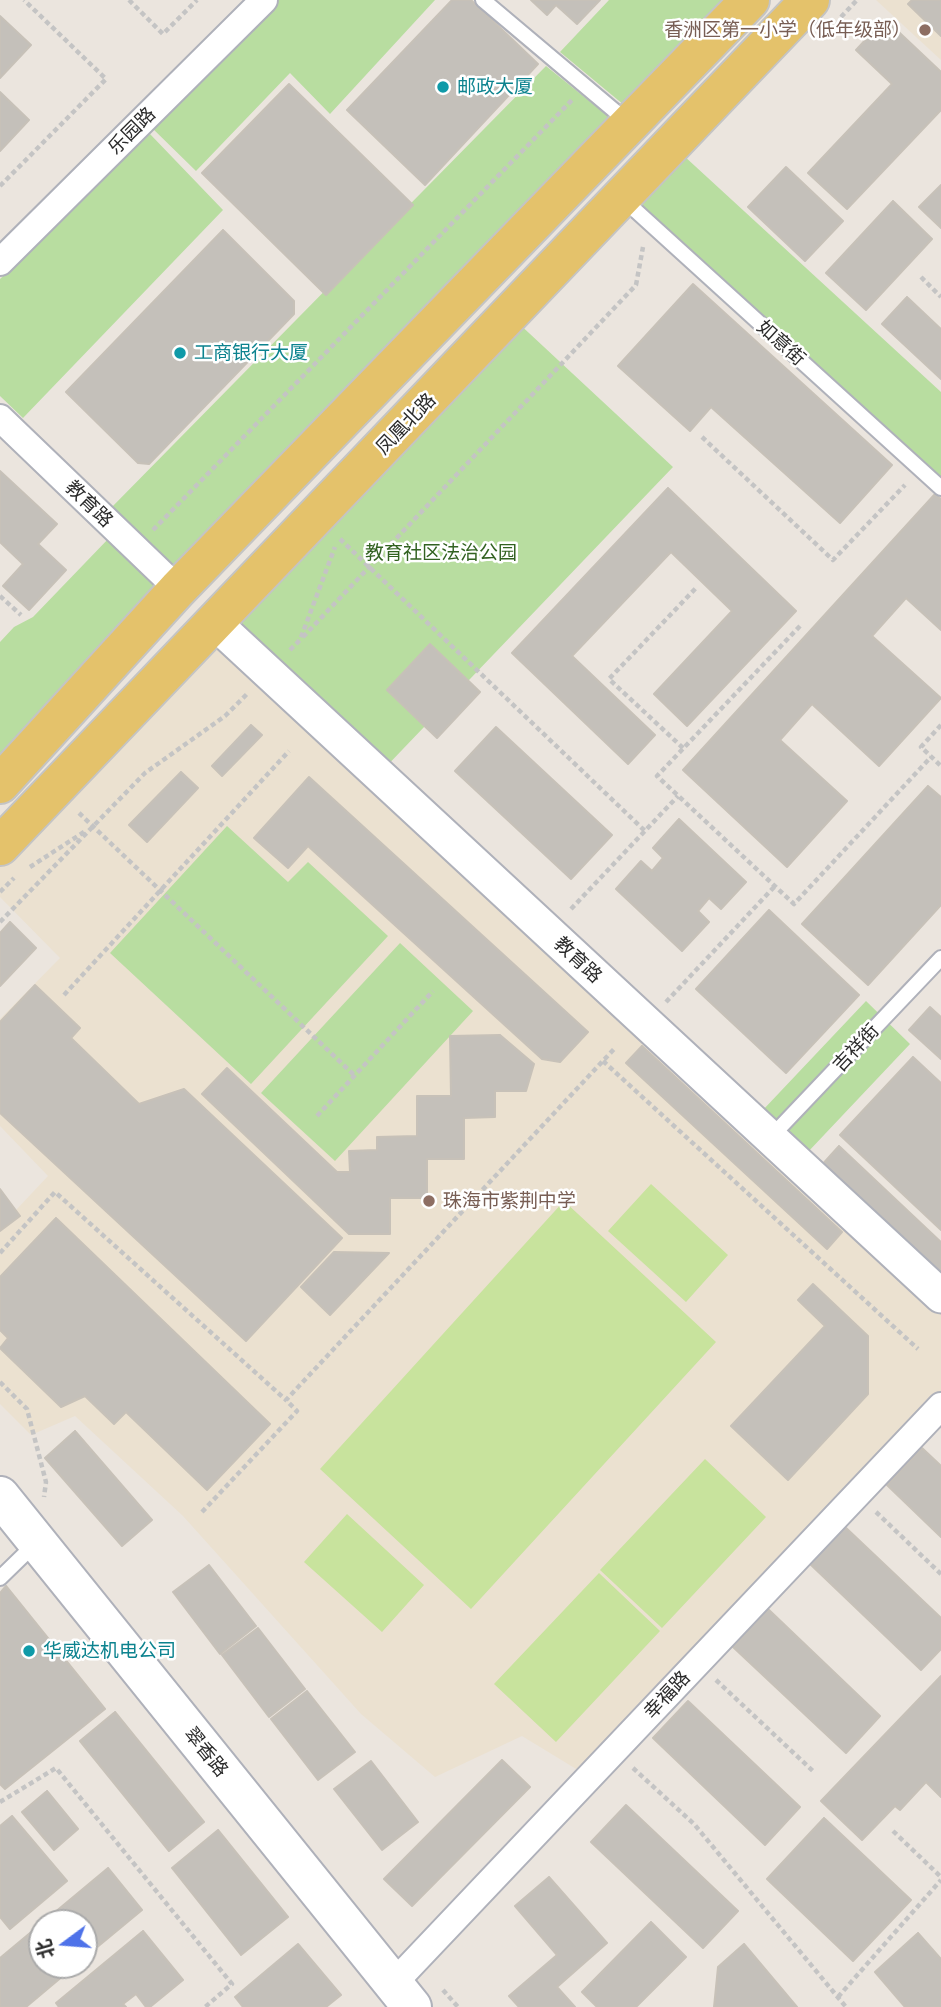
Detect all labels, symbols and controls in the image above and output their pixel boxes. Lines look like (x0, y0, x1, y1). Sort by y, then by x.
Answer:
place label: 香洲区第一小学（低年级部） (664, 19, 911, 41)
marker: 香洲区第一小学（低年级部） (917, 22, 933, 38)
place label: 邮政大厦 (457, 76, 533, 98)
marker: 邮政大厦 (435, 79, 451, 95)
street label: 乐园路 (104, 103, 160, 159)
street label: 如意街 (752, 315, 810, 371)
place label: 工商银行大厦 (194, 342, 308, 364)
marker: 工商银行大厦 (172, 345, 188, 361)
street label: 凤凰北路 (371, 389, 441, 459)
street label: 教育路 (61, 476, 117, 532)
park label: 教育社区法治公园 (365, 542, 517, 564)
street label: 教育路 (549, 932, 607, 988)
street label: 吉祥街 (828, 1019, 884, 1077)
place label: 珠海市紫荆中学 (443, 1190, 576, 1212)
marker: 珠海市紫荆中学 (421, 1193, 437, 1209)
place label: 华威达机电公司 (43, 1640, 176, 1662)
marker: 华威达机电公司 (21, 1643, 37, 1659)
street label: 幸福路 (639, 1666, 695, 1724)
street label: 翠香路 (179, 1723, 233, 1781)
north arrow (28, 1909, 98, 1979)
text: 北 (31, 1937, 58, 1962)

